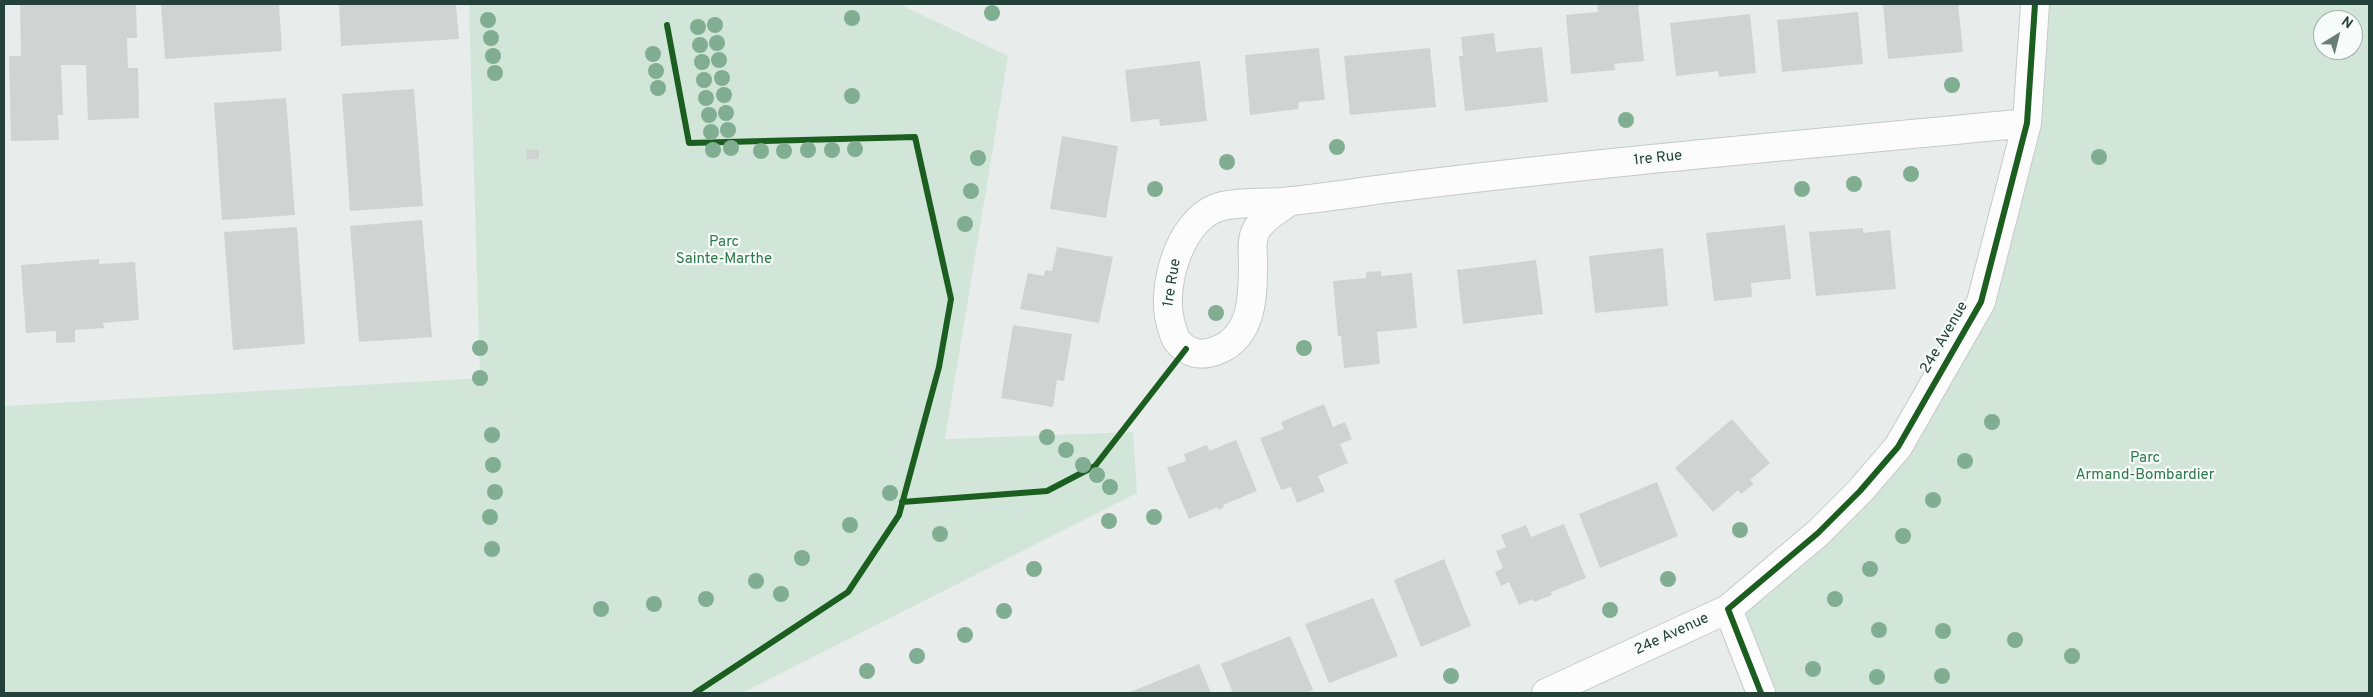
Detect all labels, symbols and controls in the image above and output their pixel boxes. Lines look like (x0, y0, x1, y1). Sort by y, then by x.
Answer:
north arrow (2313, 10, 2363, 60)
text: N (2337, 13, 2356, 33)
street label: 1re Rue (1633, 147, 1683, 171)
park label: Parc Sainte-Marthe (676, 234, 772, 269)
street label: 1re Rue (1160, 257, 1186, 309)
street label: 24e Avenue (1917, 299, 1973, 377)
park label: Parc Armand-Bombardier (2075, 450, 2215, 485)
street label: 24e Avenue (1632, 610, 1712, 660)

